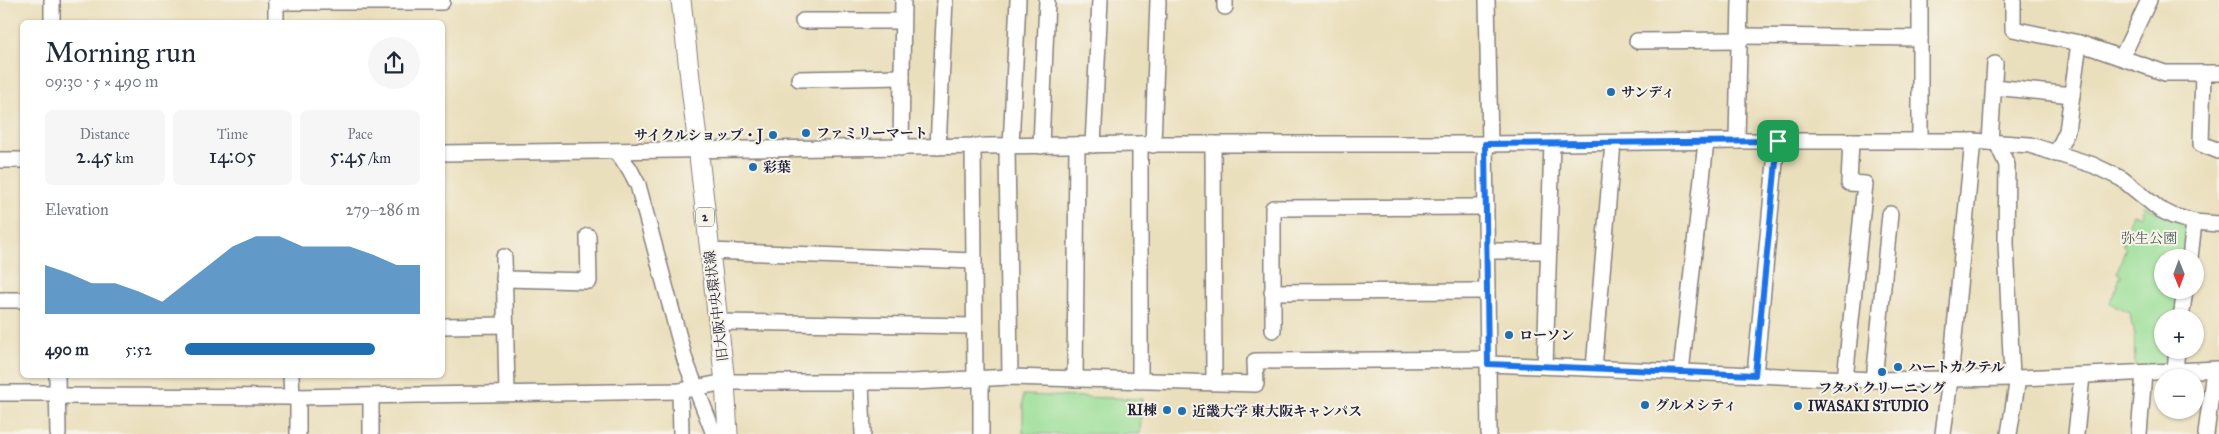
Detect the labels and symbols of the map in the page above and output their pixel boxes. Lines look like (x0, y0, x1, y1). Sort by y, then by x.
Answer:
place label: サンディ (1621, 84, 1675, 101)
marker: サンディ (1605, 86, 1617, 98)
pin (1757, 120, 1799, 162)
place label: ファミリーマート (816, 125, 928, 142)
place label: サイクルショップ・J (634, 127, 763, 145)
marker: ファミリーマート (800, 127, 812, 139)
marker: サイクルショップ・J (767, 129, 779, 141)
place label: 彩葉 (763, 159, 791, 176)
marker: 彩葉 (747, 161, 759, 173)
road number: 2 (696, 208, 714, 226)
park label: 弥生公園 (2121, 230, 2177, 247)
street label: 旧大阪中央環状線 (701, 249, 732, 363)
north arrow (2154, 249, 2204, 299)
place label: ローソン (1519, 327, 1574, 344)
marker: ローソン (1503, 329, 1515, 341)
place label: ハートカクテル (1908, 359, 2005, 376)
marker: ハートカクテル (1892, 361, 1904, 373)
marker: フタバ クリーニング (1876, 366, 1888, 378)
place label: フタバ クリーニング (1818, 380, 1946, 397)
place label: グルメシティ (1655, 397, 1737, 414)
place label: IWASAKI STUDIO (1808, 398, 1929, 415)
marker: グルメシティ (1639, 399, 1651, 411)
marker: IWASAKI STUDIO (1792, 400, 1804, 412)
place label: RI棟 (1127, 402, 1157, 419)
place label: 近畿大学 東大阪キャンパス (1192, 403, 1362, 420)
marker: RI棟 (1161, 404, 1173, 416)
marker: 近畿大学 東大阪キャンパス (1176, 405, 1188, 417)

